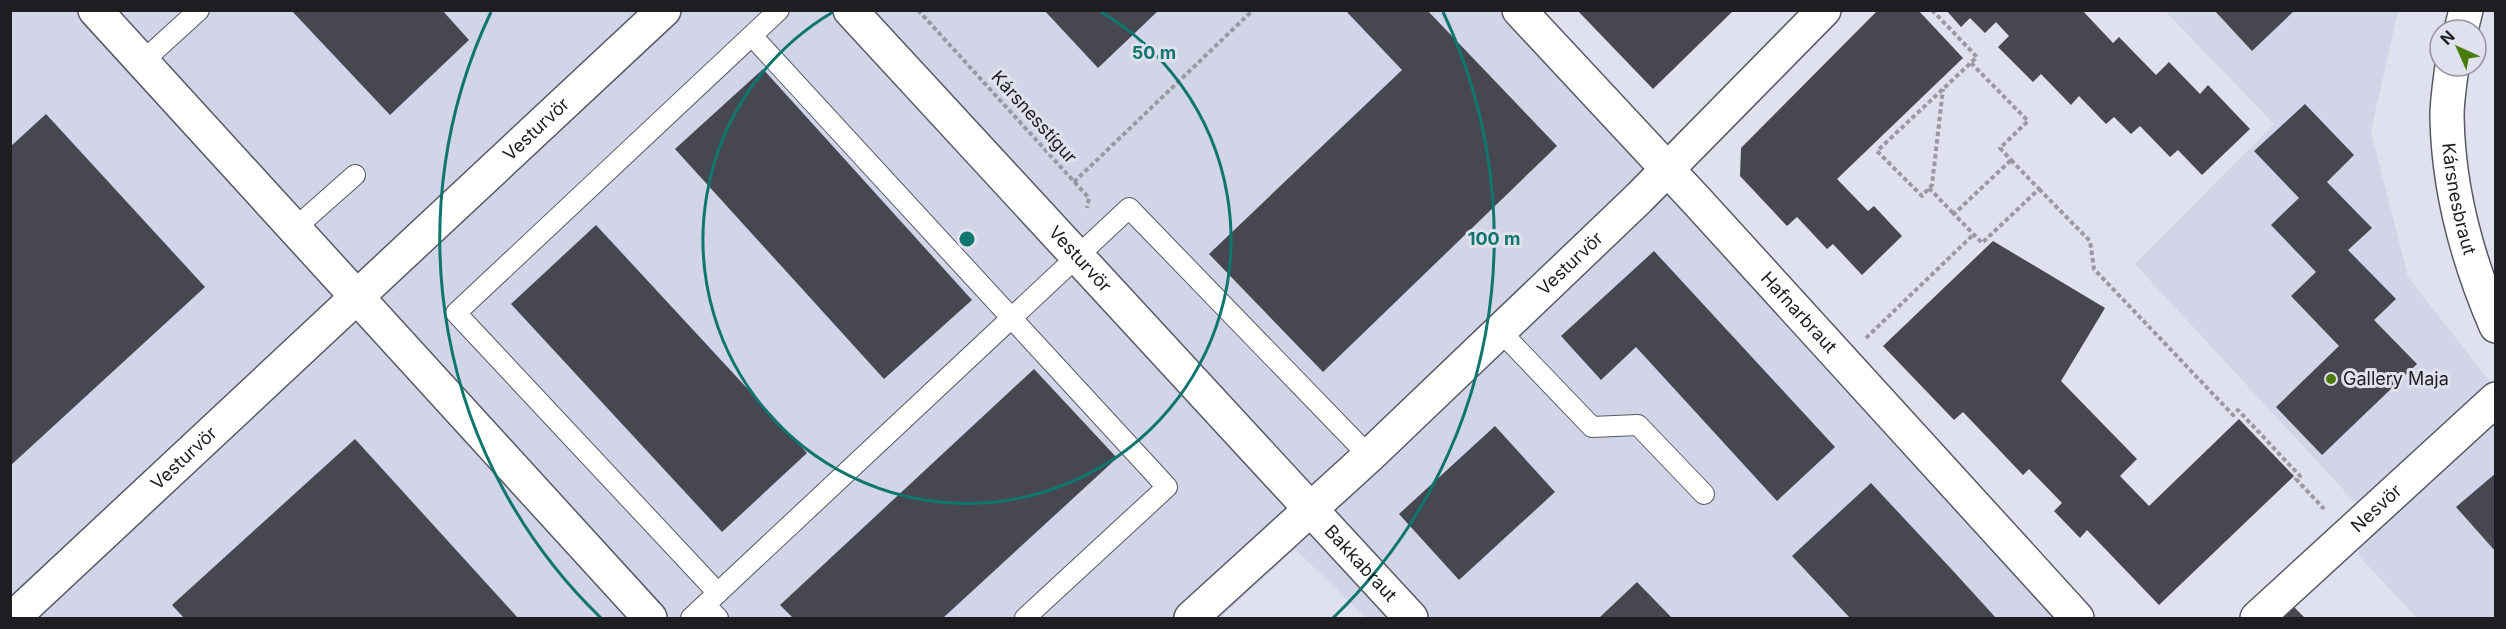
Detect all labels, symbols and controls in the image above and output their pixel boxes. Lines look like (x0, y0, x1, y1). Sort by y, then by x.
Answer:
north arrow (2428, 18, 2488, 78)
text: N (2436, 26, 2459, 49)
text: 50 m (1132, 42, 1176, 63)
street label: Kársnesstígur (987, 66, 1082, 167)
street label: Vesturvör (499, 93, 573, 165)
street label: Kársnesbraut (2438, 142, 2480, 257)
street label: Vesturvör (1045, 221, 1116, 296)
street label: Vesturvör (1533, 227, 1607, 299)
text: 100 m (1468, 228, 1520, 249)
centre of rings (957, 229, 977, 249)
street label: Hafnarbraut (1757, 267, 1841, 357)
place label: Gallery Maja (2343, 368, 2449, 389)
marker: Gallery Maja (2324, 372, 2338, 386)
street label: Vesturvör (146, 422, 221, 494)
street label: Nesvör (2347, 480, 2406, 537)
street label: Bakkabraut (1321, 521, 1401, 606)

